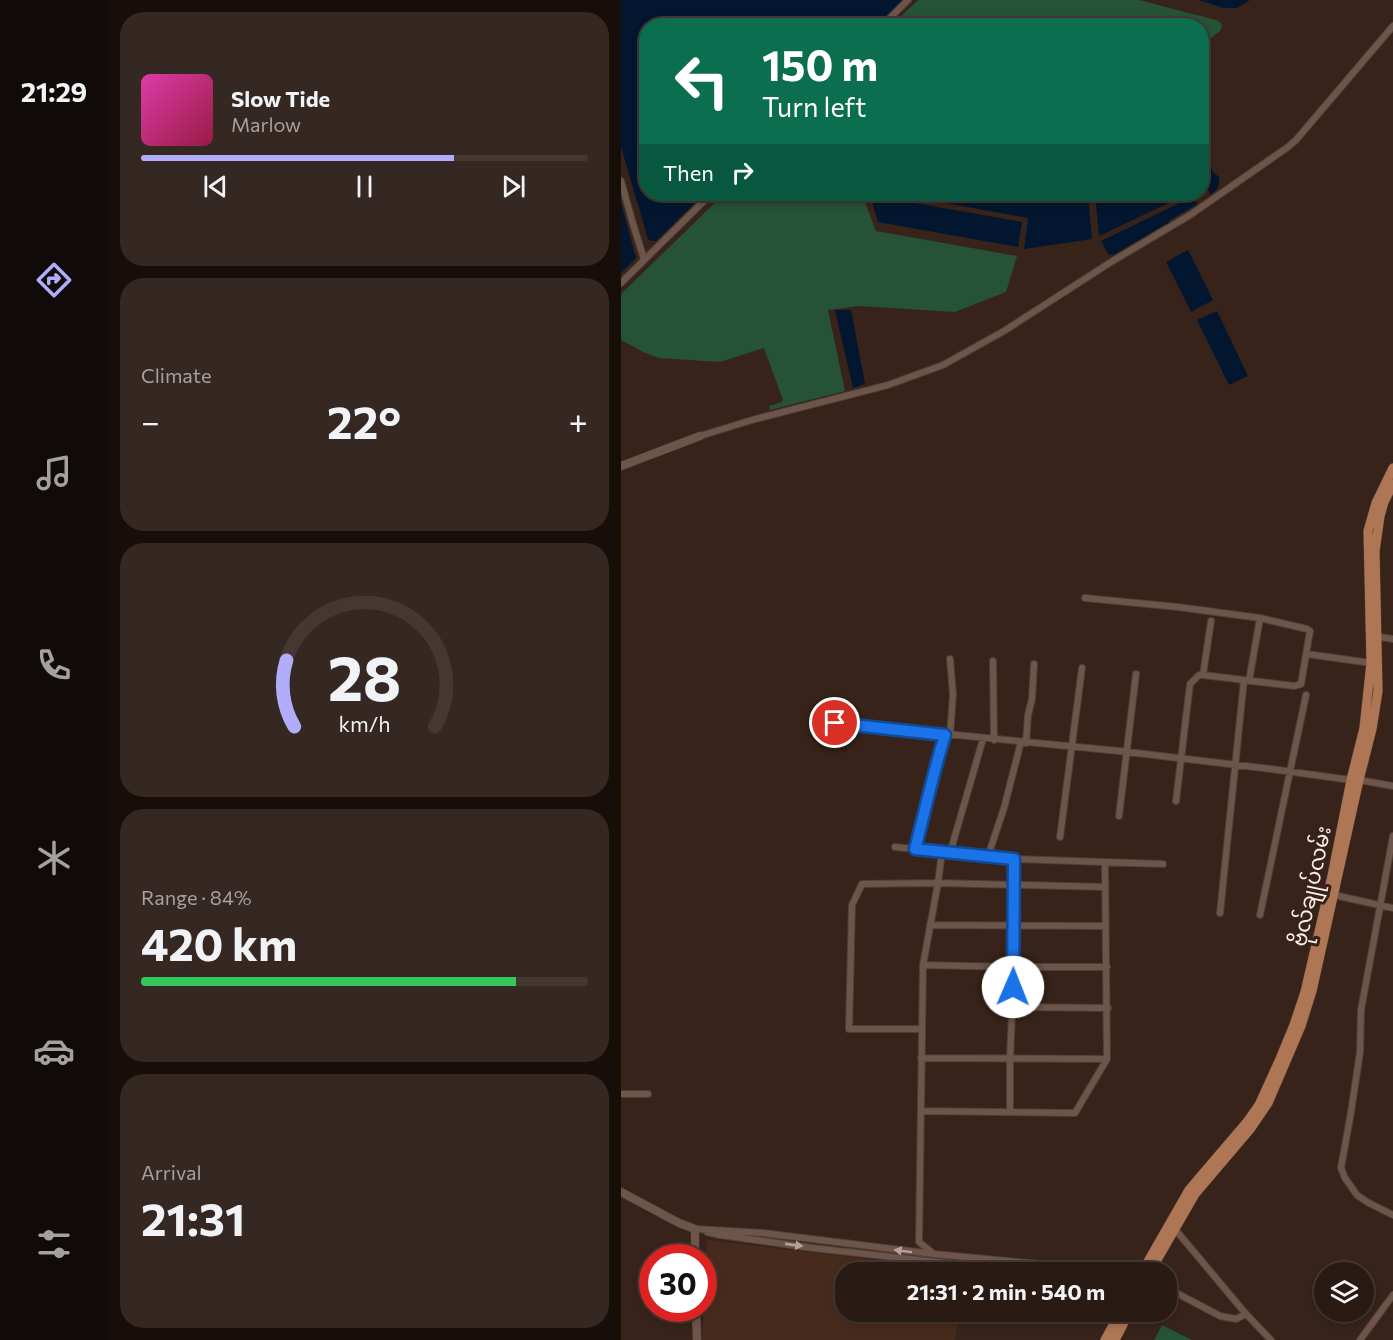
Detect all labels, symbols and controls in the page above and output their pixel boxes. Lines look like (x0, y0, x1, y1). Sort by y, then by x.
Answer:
text: 150 m (762, 38, 878, 90)
icon: left (663, 42, 741, 120)
text: 21:29 (21, 75, 87, 108)
text: Slow Tide (231, 85, 330, 112)
text: Turn left (762, 90, 866, 123)
text: Marlow (231, 112, 301, 136)
icon: right (726, 156, 759, 189)
text: Then (663, 159, 714, 186)
icon: previous (199, 170, 232, 203)
icon: pause (348, 170, 381, 203)
icon: next (497, 170, 530, 203)
icon: directions (33, 259, 75, 301)
text: Climate (141, 363, 211, 387)
text: 22° (327, 393, 401, 448)
text: − (141, 400, 160, 441)
text: + (569, 400, 588, 441)
icon: music (33, 452, 75, 494)
text: 28 (328, 638, 401, 714)
icon: phone (33, 644, 75, 686)
pin (809, 697, 860, 748)
icon: arrive (818, 706, 851, 739)
text: km/h (338, 710, 391, 736)
street label: ဗိုလ်ချုပ်လမ်း (1283, 823, 1342, 950)
icon: climate (33, 837, 75, 879)
text: Range · 84% (141, 885, 252, 909)
text: 420 km (141, 915, 297, 970)
position arrow (981, 955, 1045, 1019)
icon: car (33, 1030, 75, 1072)
text: Arrival (141, 1160, 202, 1184)
text: 21:31 (141, 1190, 245, 1245)
icon: filters (33, 1223, 75, 1265)
one-way arrow (784, 1241, 803, 1250)
speed limit sign: 30 (639, 1244, 717, 1322)
one-way arrow (893, 1246, 912, 1255)
map controls (1314, 1262, 1374, 1322)
button: layers (1314, 1262, 1374, 1322)
text: 21:31 · 2 min · 540 m (907, 1278, 1105, 1305)

